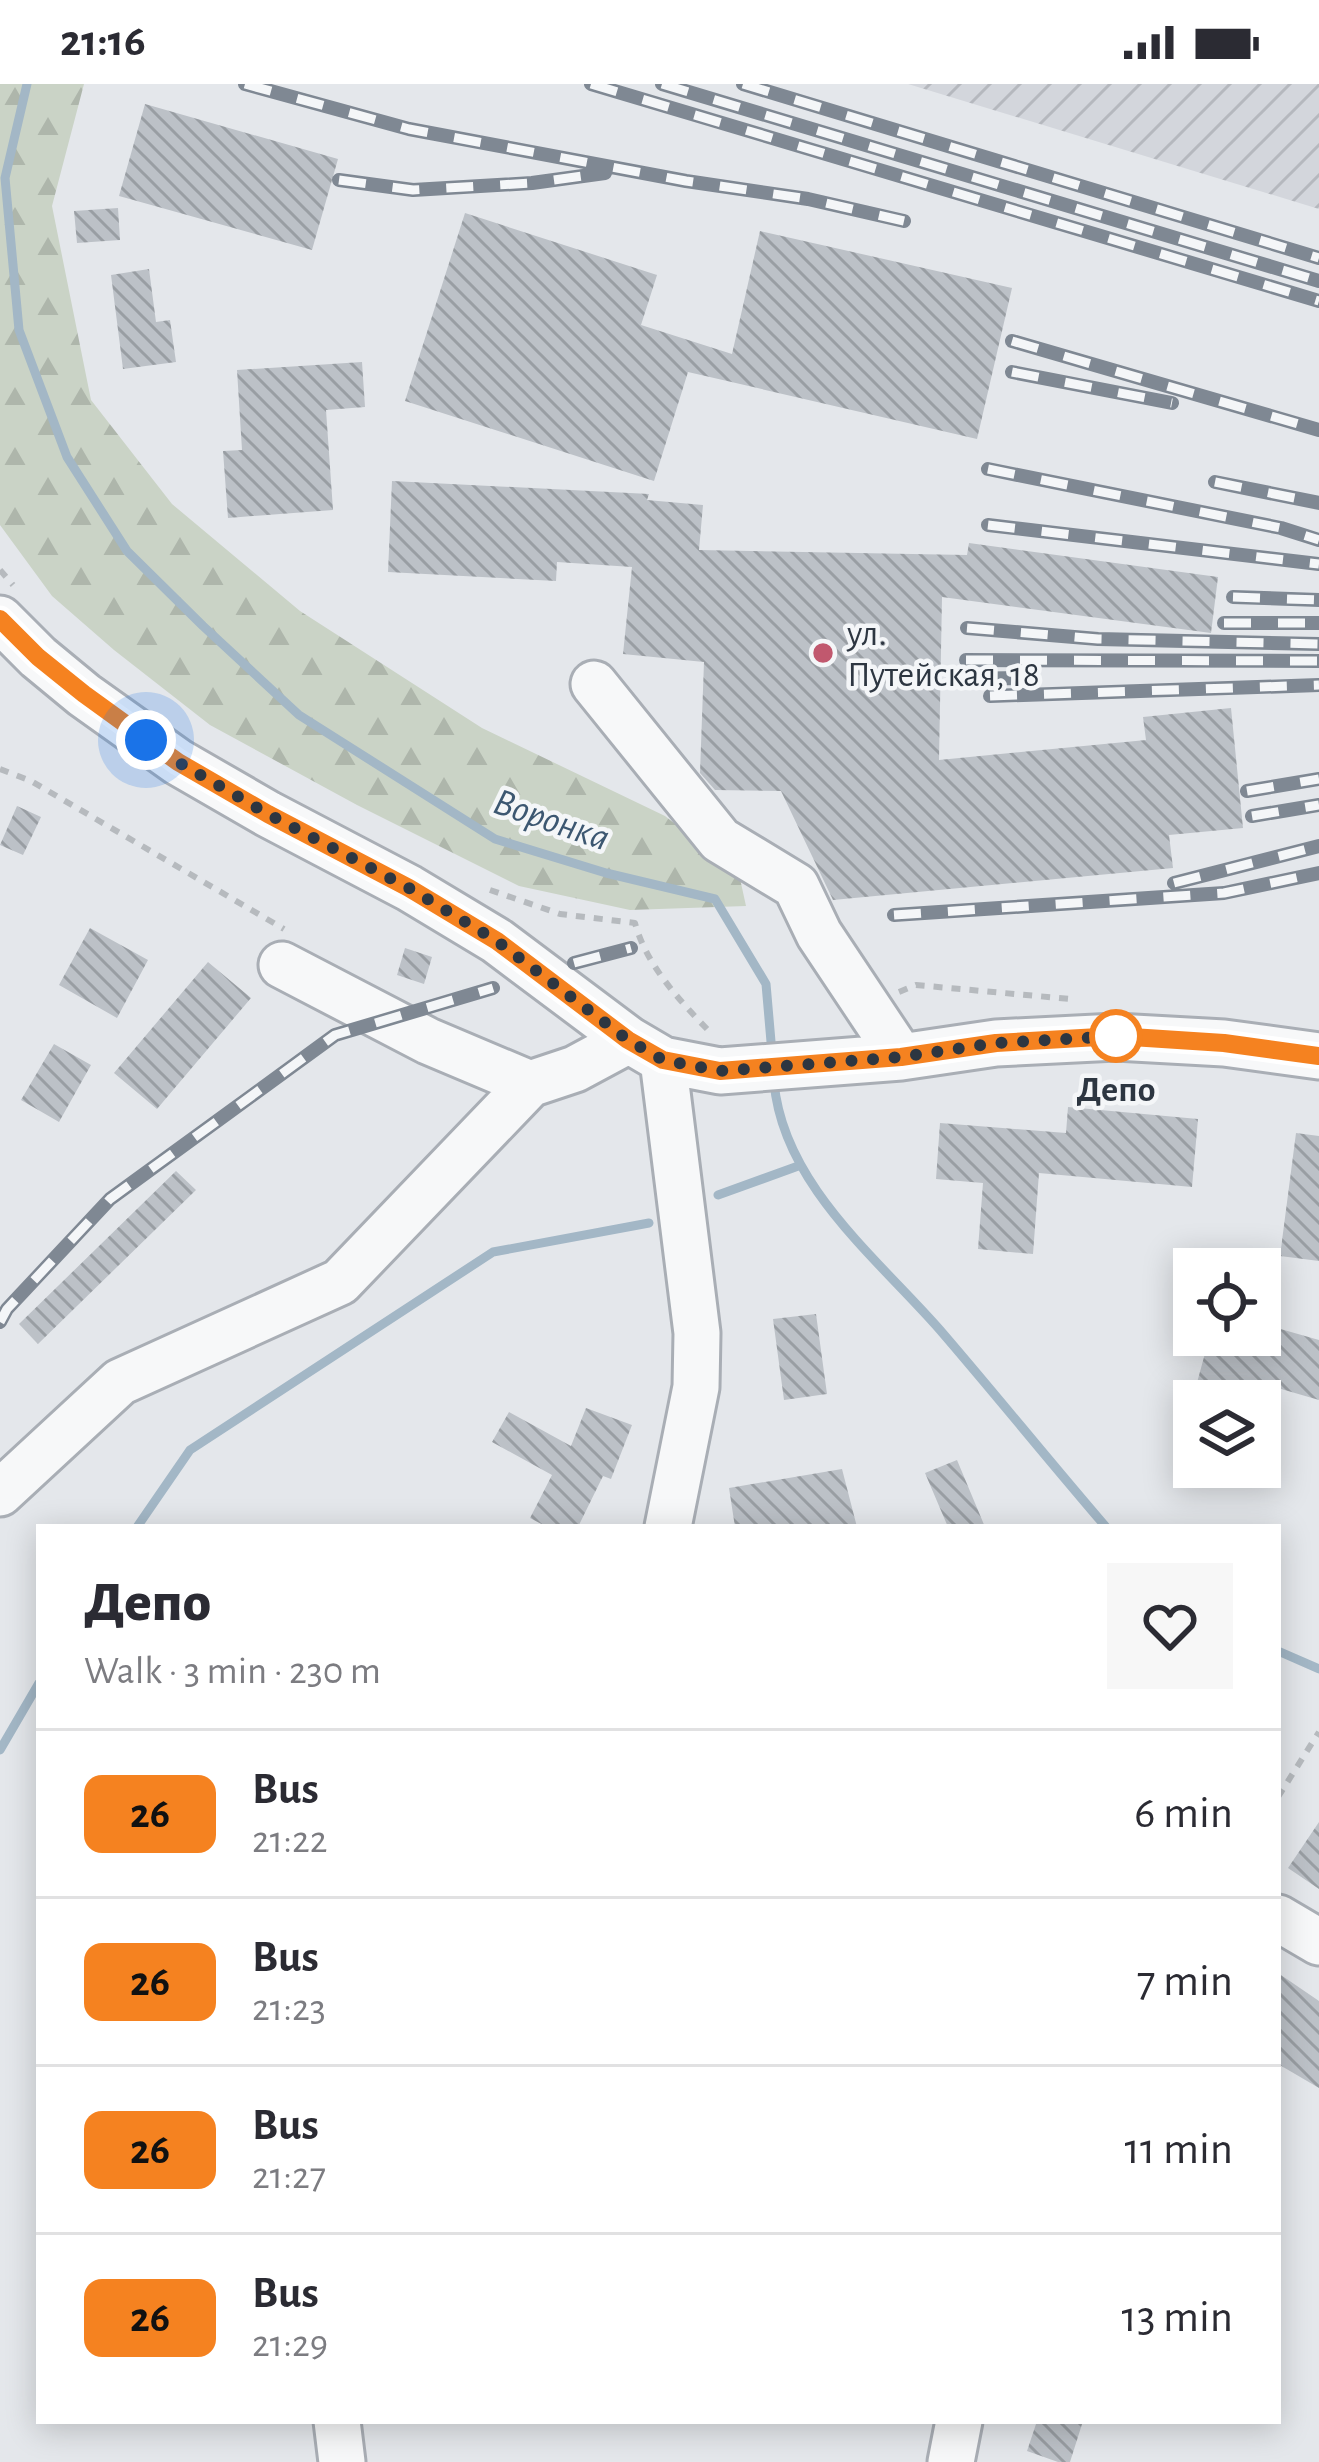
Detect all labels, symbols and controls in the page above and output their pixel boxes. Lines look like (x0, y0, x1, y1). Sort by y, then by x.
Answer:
text: 21:16 (60, 19, 146, 64)
place label: ул. Путейская, 18 (846, 616, 1040, 693)
marker: ул. Путейская, 18 (810, 640, 836, 666)
your location (116, 710, 176, 770)
water label: Воронка (488, 782, 614, 858)
marker: Депо (1091, 1011, 1141, 1061)
place label: Депо (1077, 1072, 1155, 1108)
map controls (1173, 1248, 1281, 1488)
button: locate (1173, 1248, 1281, 1356)
button: layers (1173, 1380, 1281, 1488)
button: heart (1107, 1563, 1233, 1689)
text: Депо (84, 1574, 211, 1631)
text: Walk · 3 min · 230 m (84, 1652, 381, 1691)
text: Bus (252, 1767, 319, 1812)
text: 6 min (1134, 1791, 1233, 1836)
text: 26 (130, 1793, 170, 1835)
text: 21:22 (252, 1821, 328, 1860)
text: Bus (252, 1935, 319, 1980)
text: 7 min (1137, 1959, 1233, 2004)
text: 26 (130, 1961, 170, 2003)
text: 21:23 (252, 1989, 326, 2028)
text: Bus (252, 2103, 319, 2148)
text: 11 min (1125, 2127, 1233, 2172)
text: 26 (130, 2129, 170, 2171)
text: 21:27 (252, 2157, 326, 2196)
text: Bus (252, 2271, 319, 2316)
text: 13 min (1121, 2295, 1233, 2340)
text: 26 (130, 2297, 170, 2339)
text: 21:29 (252, 2325, 328, 2364)

